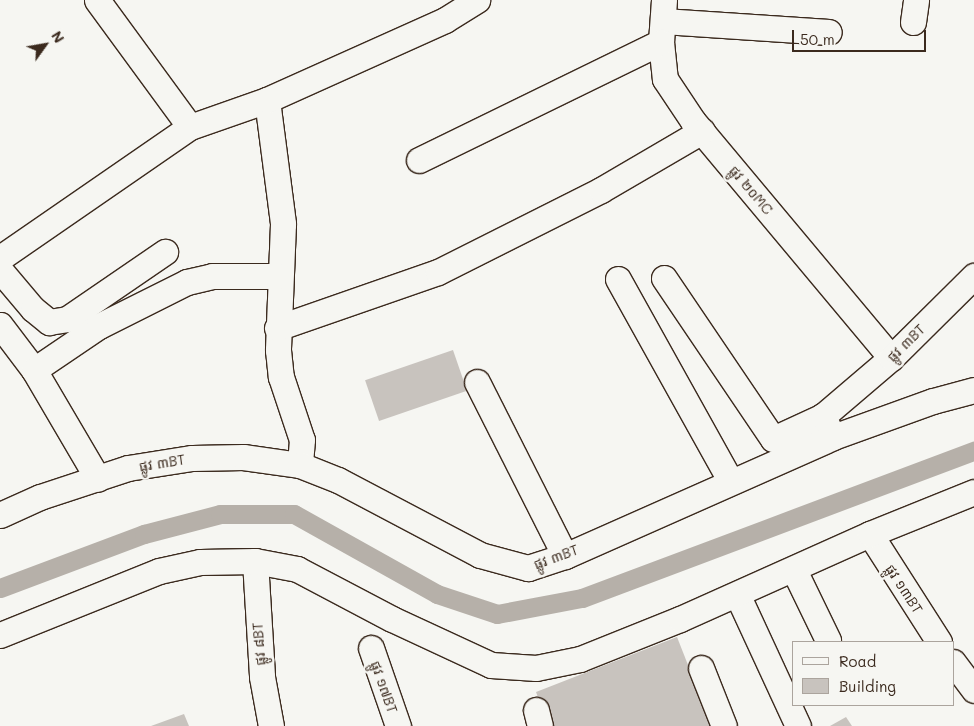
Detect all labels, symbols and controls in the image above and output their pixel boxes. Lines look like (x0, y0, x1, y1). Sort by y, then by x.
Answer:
north arrow (20, 20, 70, 70)
scale bar (794, 20, 928, 52)
text: N (47, 27, 69, 46)
text: 50 m (800, 29, 835, 49)
street label: ផ្លូវ ២០MC (726, 162, 776, 218)
street label: ផ្លូវ ៣BT (883, 321, 929, 365)
street label: ផ្លូវ ៣BT (138, 451, 186, 475)
street label: ផ្លូវ ៣BT (531, 541, 581, 573)
street label: ផ្លូវ ១៣BT (882, 561, 926, 617)
street label: ផ្លូវ ៨BT (249, 622, 269, 666)
legend (792, 641, 954, 706)
text: Road (839, 651, 876, 671)
street label: ផ្លូវ ១៧BT (367, 659, 401, 715)
text: Building (839, 676, 896, 696)

